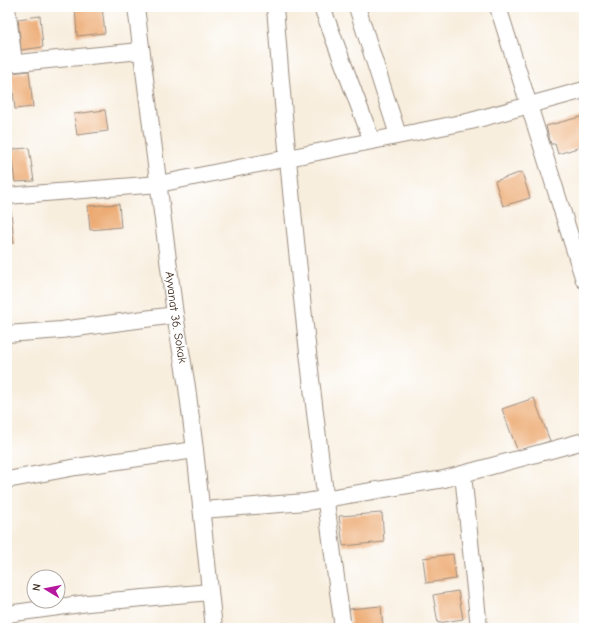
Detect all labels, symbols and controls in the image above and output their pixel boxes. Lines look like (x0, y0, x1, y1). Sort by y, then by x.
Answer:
street label: Ayvanat 36. Sokak (163, 271, 190, 365)
north arrow (26, 569, 66, 609)
text: N (30, 583, 44, 592)

